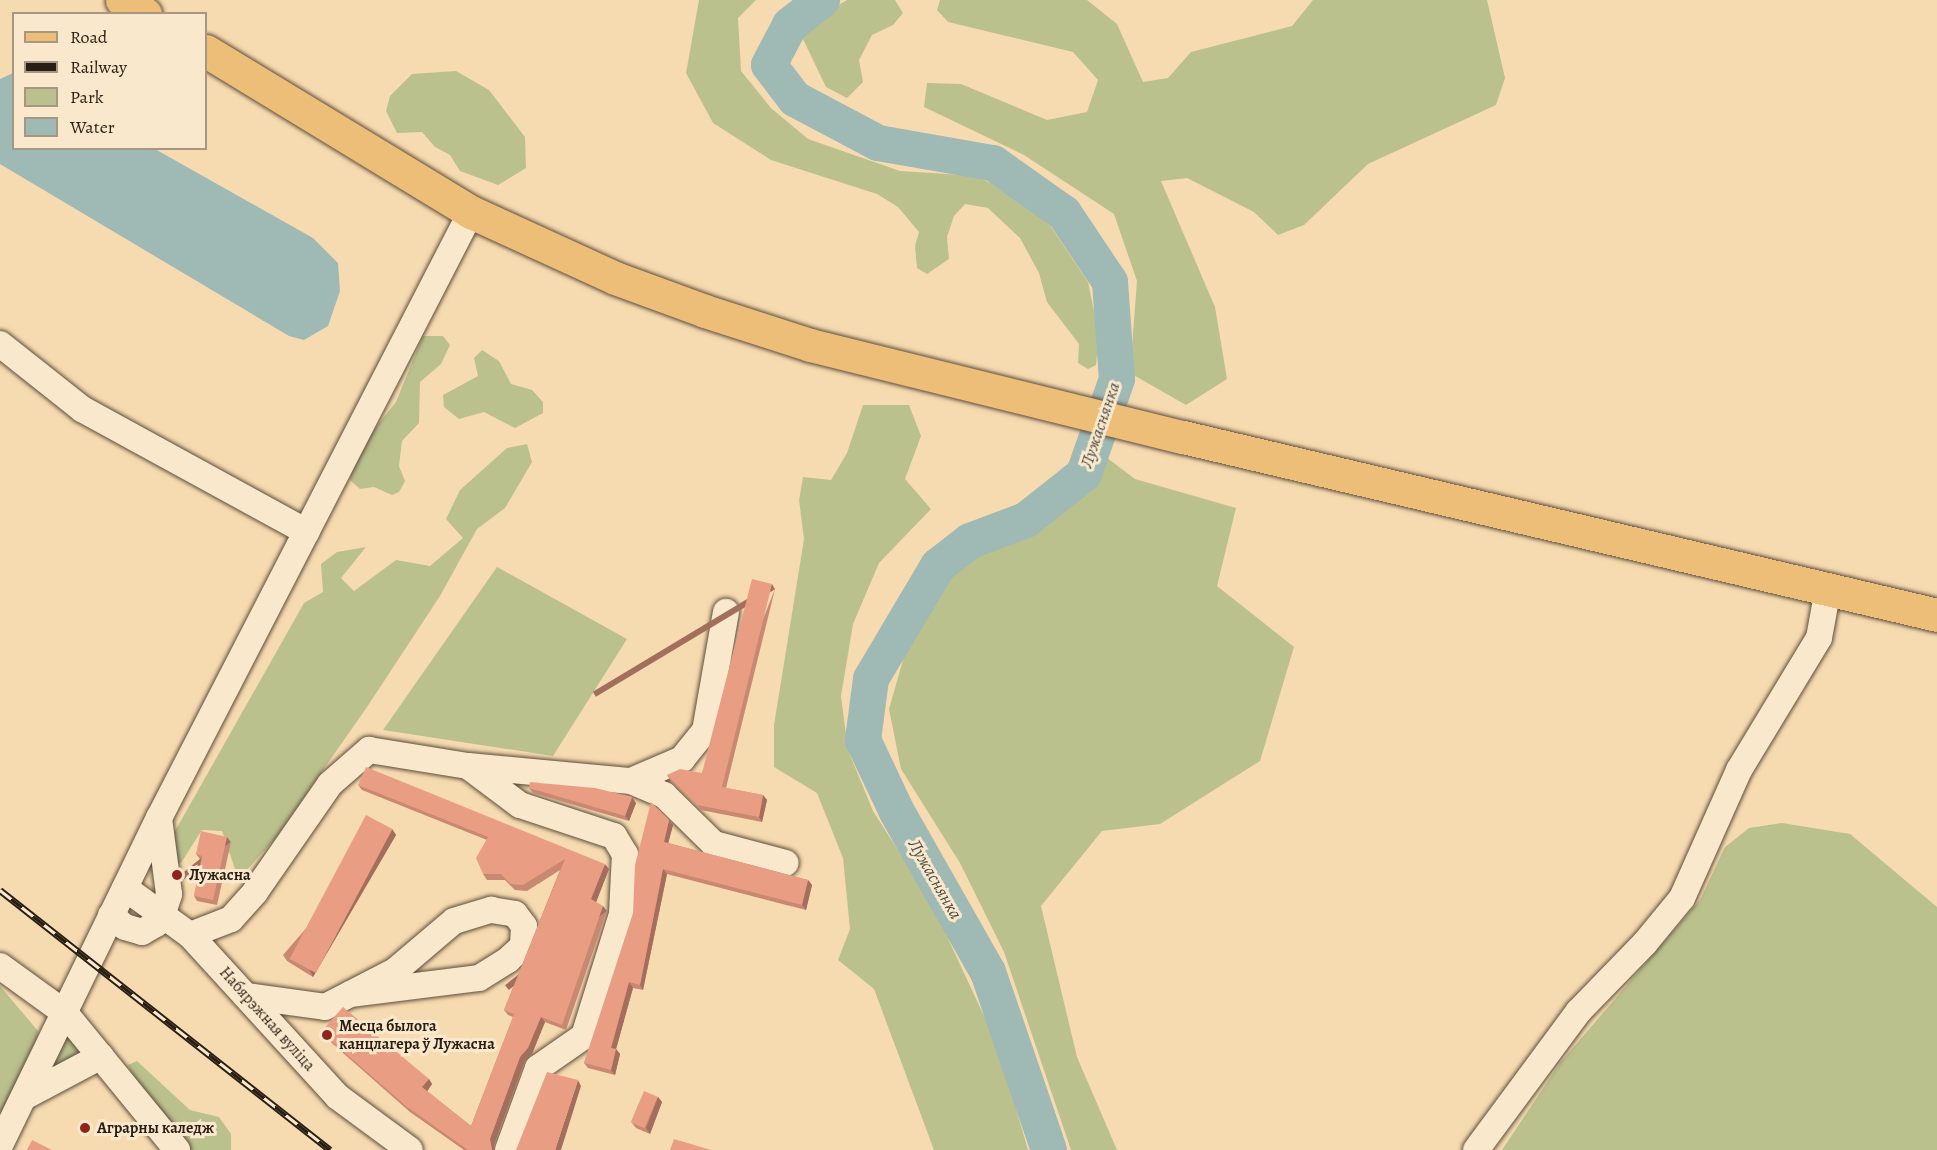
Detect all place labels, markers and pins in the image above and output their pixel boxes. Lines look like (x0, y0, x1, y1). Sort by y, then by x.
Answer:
place label: Лужасна (189, 865, 251, 885)
marker: Лужасна (170, 868, 184, 882)
place label: Месца былога канцлагера ў Лужасна (339, 1016, 495, 1054)
marker: Месца былога канцлагера ў Лужасна (320, 1028, 334, 1042)
place label: Аграрны каледж (97, 1118, 214, 1138)
marker: Аграрны каледж (78, 1121, 92, 1135)

